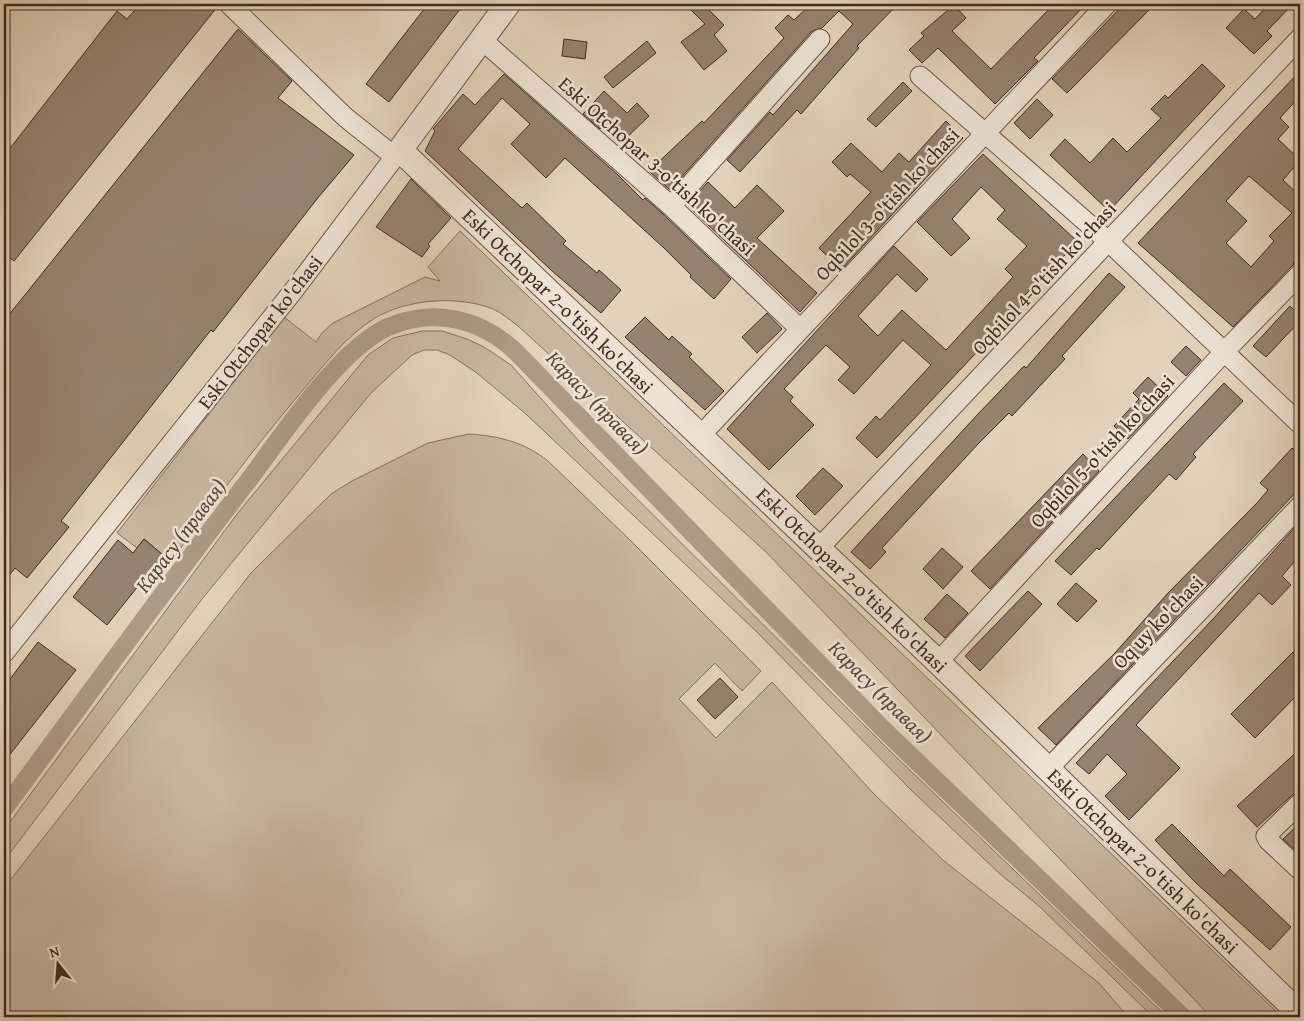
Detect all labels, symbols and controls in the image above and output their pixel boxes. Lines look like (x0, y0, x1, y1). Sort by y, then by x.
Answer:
street label: Eski Otchopar 3-o'tish ko'chasi (552, 69, 763, 262)
street label: Oqbilol 3-o'tish ko'chasi (808, 120, 966, 287)
street label: Oqbilol 4-o'tish ko'chasi (965, 194, 1123, 361)
street label: Eski Otchopar 2-o'tish ko'chasi (456, 201, 661, 400)
street label: Eski Otchopar ko'chasi (190, 248, 329, 415)
water label: Карасу (правая) (539, 343, 656, 462)
street label: Oqbilol 5-o'tish ko'chasi (1023, 367, 1181, 534)
water label: Карасу (правая) (127, 472, 234, 599)
street label: Eski Otchopar 2-o'tish ko'chasi (750, 480, 955, 679)
street label: Oq uy ko'chasi (1105, 568, 1210, 675)
water label: Карасу (правая) (822, 633, 939, 750)
street label: Eski Otchopar 2-o'tish ko'chasi (1041, 761, 1246, 960)
north arrow (32, 938, 82, 988)
text: N (47, 940, 62, 962)

